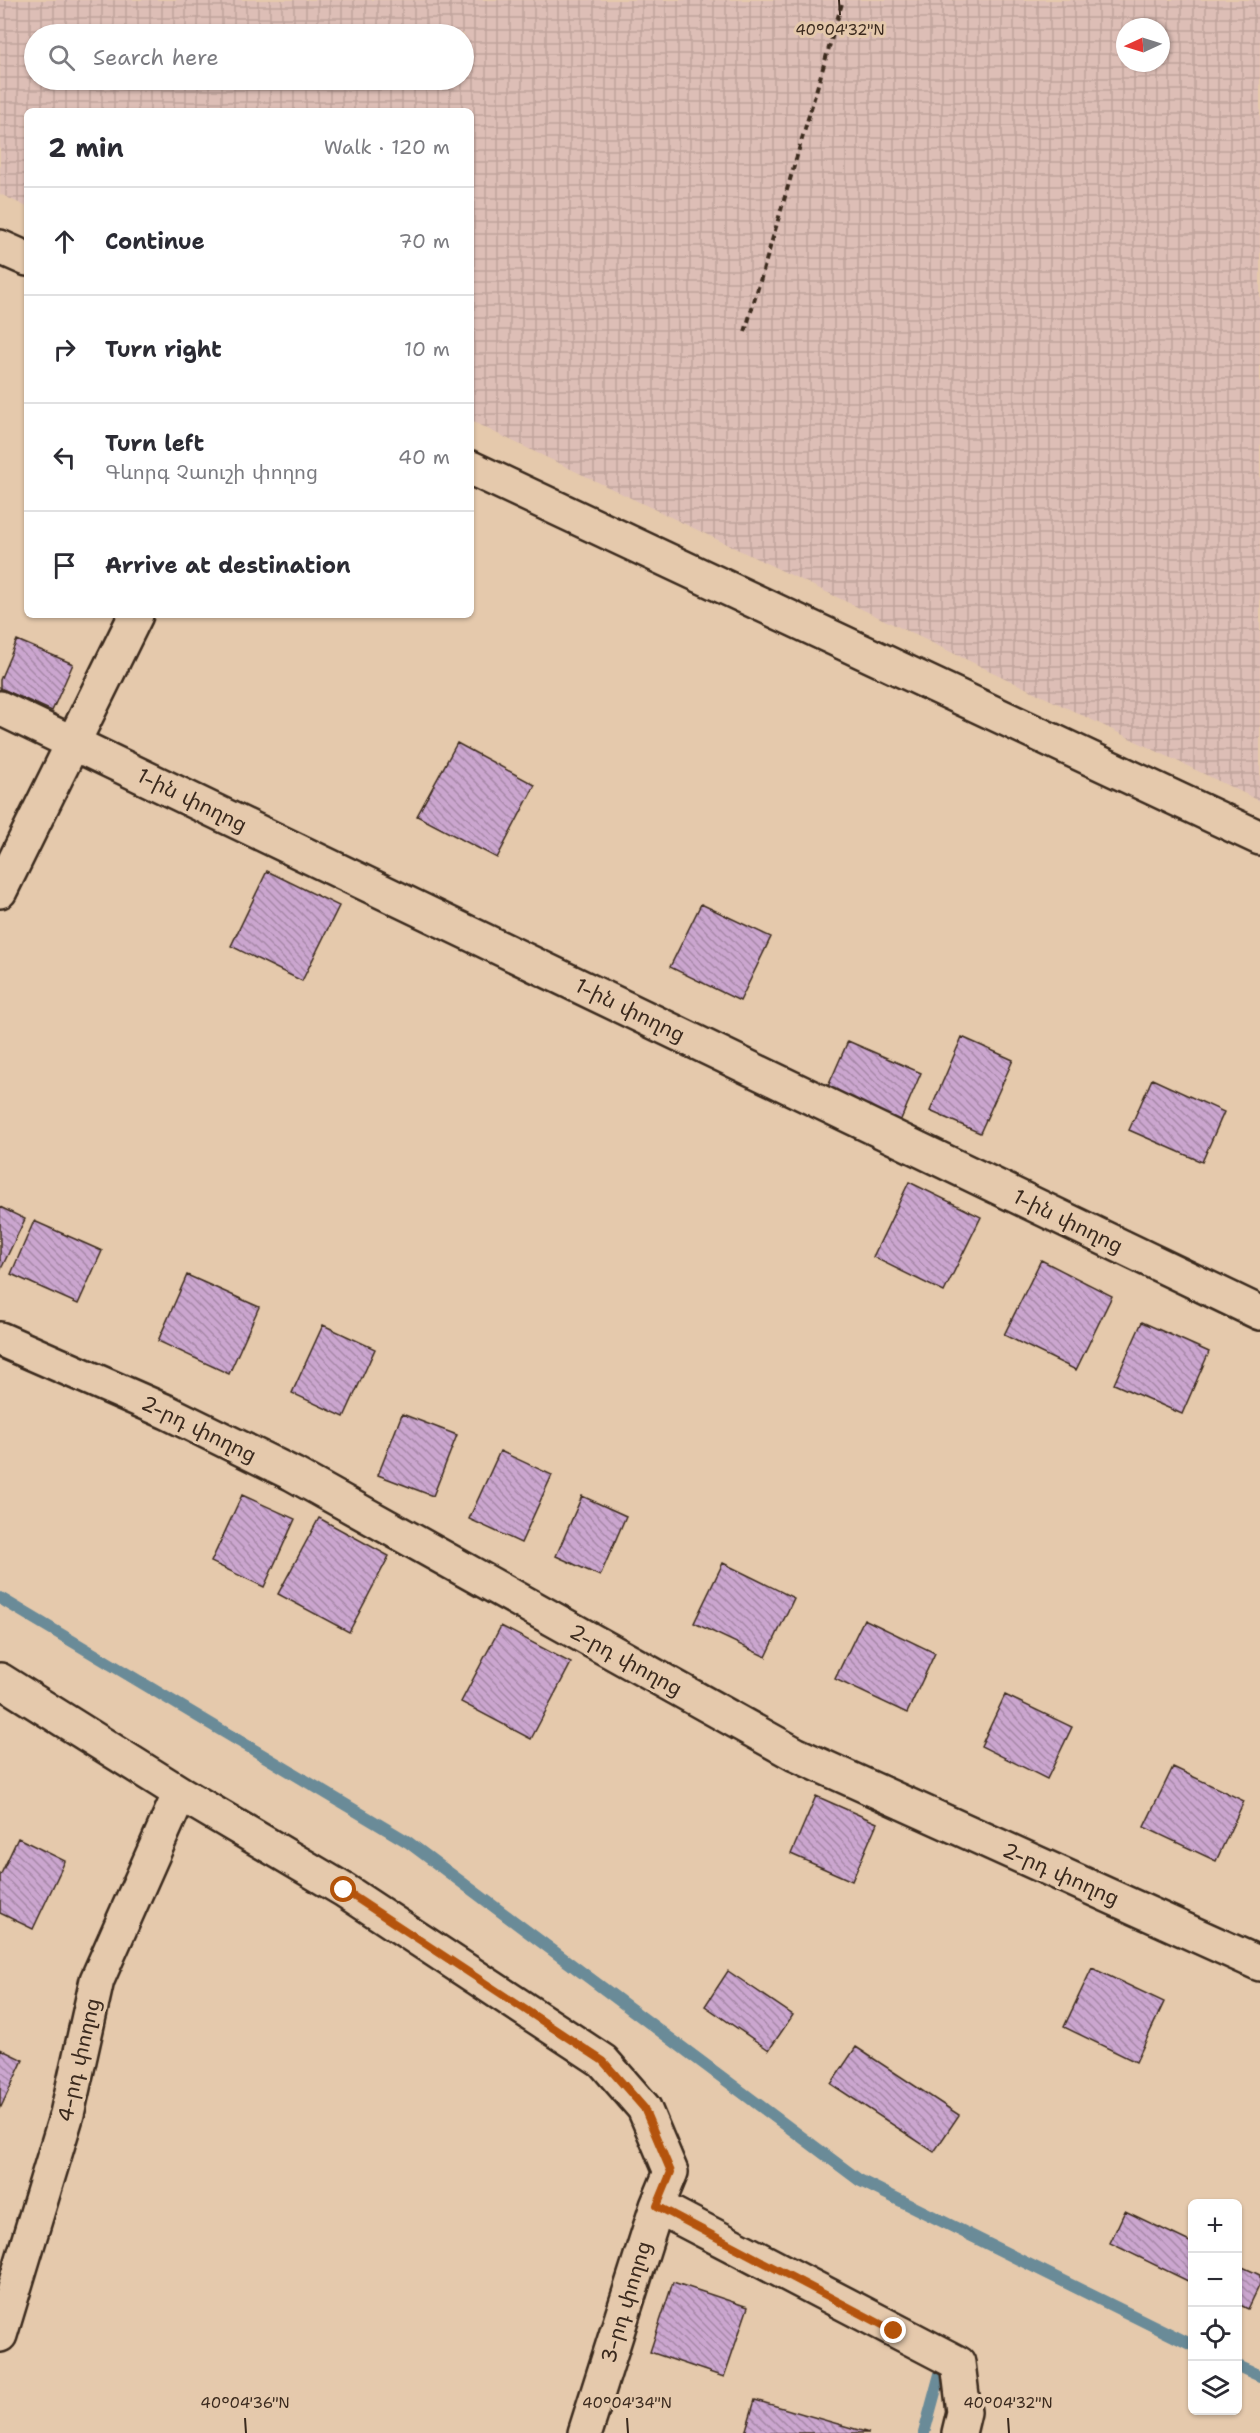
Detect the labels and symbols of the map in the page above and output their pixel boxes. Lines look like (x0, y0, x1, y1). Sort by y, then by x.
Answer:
north arrow (1116, 18, 1170, 72)
text: 40°04'32"N (795, 20, 885, 40)
street label: 1-ին փողոց (132, 761, 252, 839)
street label: 1-ին փողոց (570, 971, 690, 1049)
street label: 1-ին փողոց (1008, 1182, 1128, 1260)
street label: 2-րդ փողոց (137, 1389, 261, 1469)
street label: 2-րդ փողոց (564, 1617, 688, 1703)
street label: 2-րդ փողոց (998, 1836, 1124, 1912)
route start (330, 1876, 356, 1902)
street label: 4-րդ փողոց (51, 1995, 107, 2125)
street label: 3-րդ փողոց (594, 2238, 658, 2366)
route end (880, 2317, 906, 2343)
text: 40°04'36"N (200, 2393, 290, 2413)
text: 40°04'34"N (582, 2393, 672, 2413)
text: 40°04'32"N (963, 2393, 1053, 2413)

